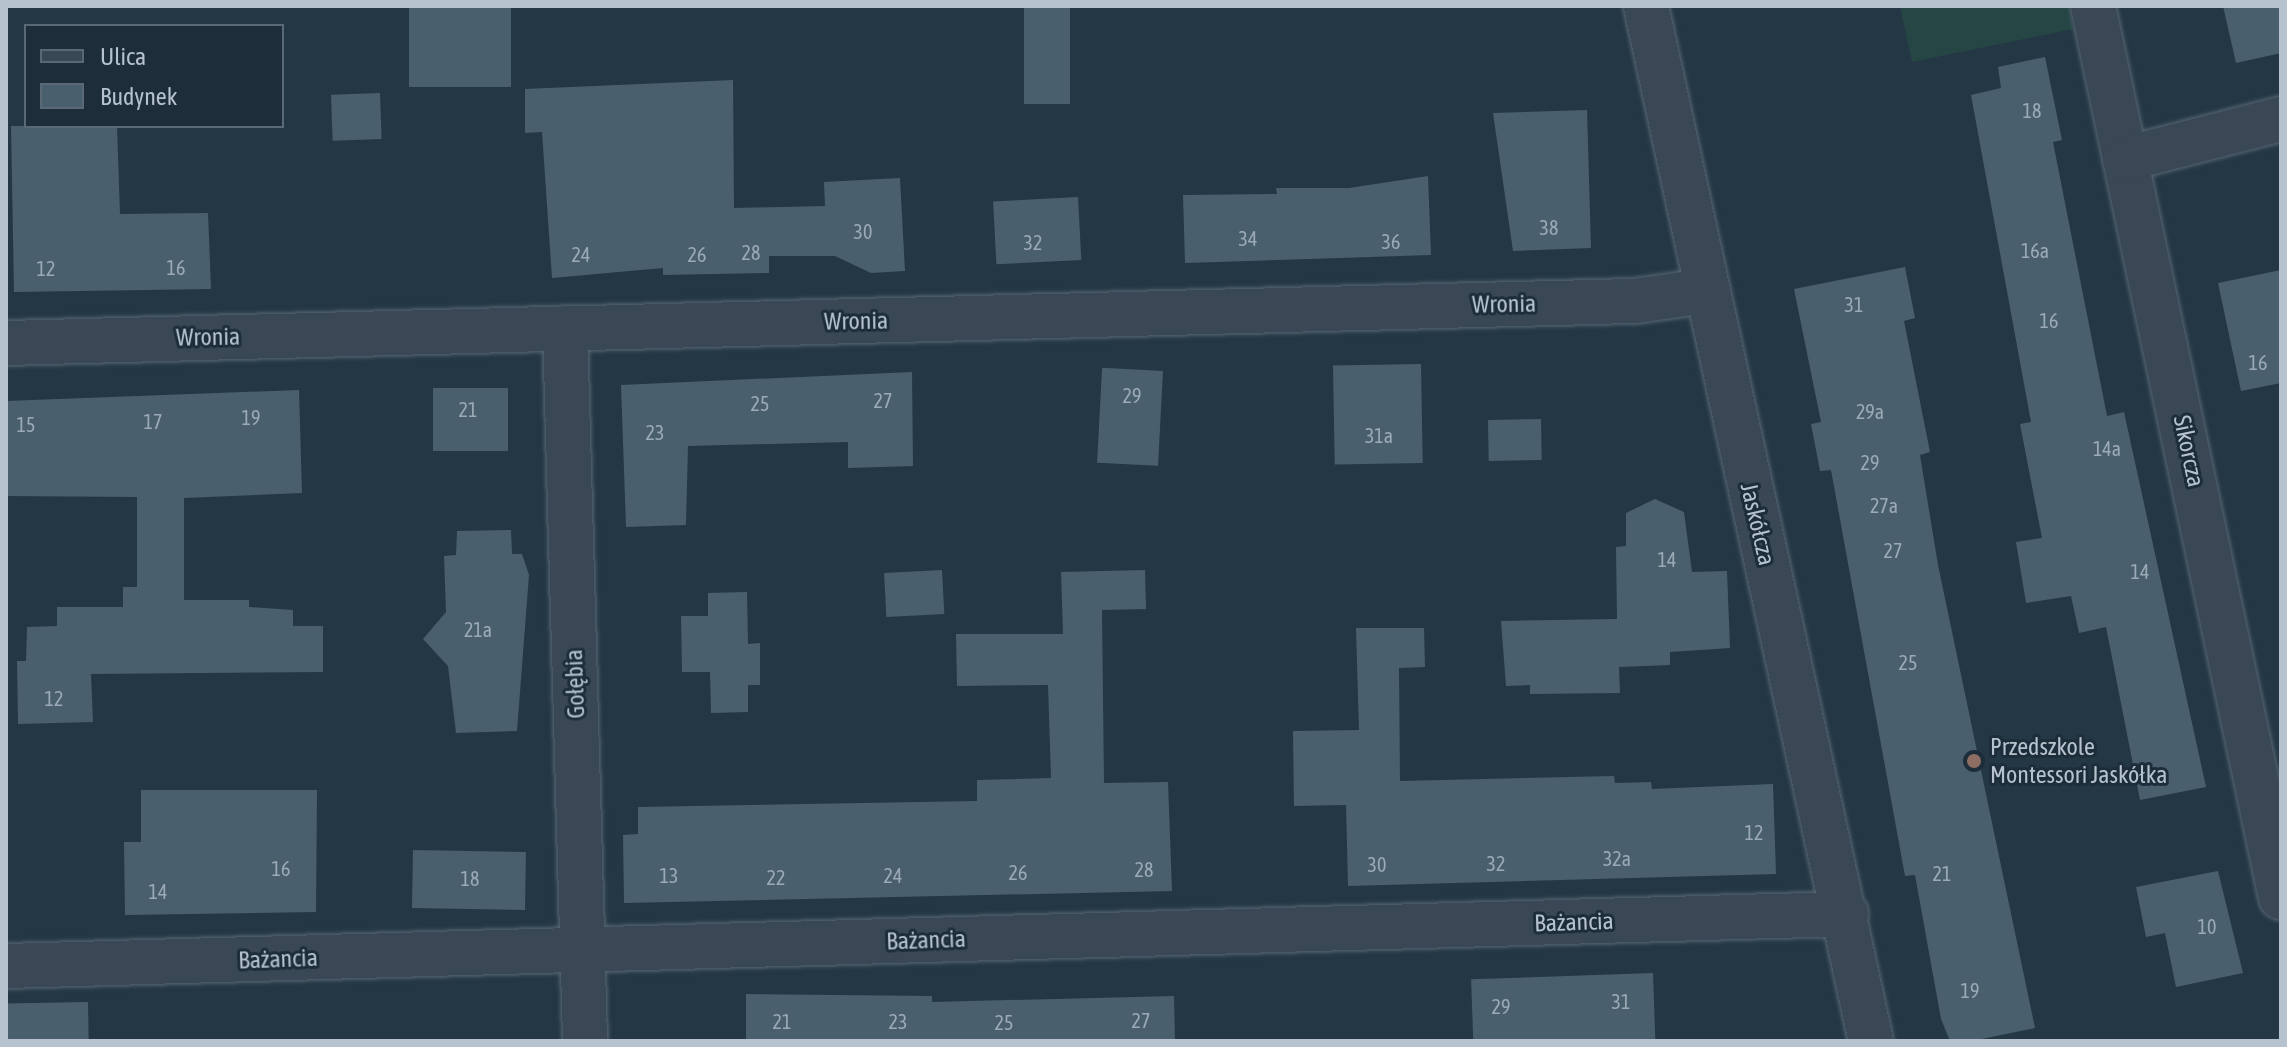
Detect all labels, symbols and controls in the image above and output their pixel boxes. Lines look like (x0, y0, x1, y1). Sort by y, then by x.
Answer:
legend (24, 24, 284, 128)
text: Ulica (100, 43, 146, 70)
text: Budynek (100, 83, 177, 110)
house number: 18 (2023, 98, 2041, 122)
house number: 38 (1540, 215, 1558, 239)
house number: 30 (854, 219, 872, 243)
house number: 34 (1239, 226, 1257, 250)
house number: 36 (1382, 229, 1400, 253)
house number: 32 (1024, 230, 1042, 254)
house number: 16a (2021, 238, 2049, 262)
house number: 28 (742, 240, 760, 264)
house number: 24 (572, 242, 590, 266)
house number: 26 (688, 242, 706, 266)
house number: 16 (167, 255, 185, 279)
house number: 12 (37, 256, 55, 280)
street label: Wronia (1472, 289, 1536, 319)
house number: 31 (1845, 292, 1863, 316)
street label: Wronia (824, 306, 888, 336)
house number: 16 (2040, 308, 2058, 332)
street label: Wronia (176, 322, 240, 352)
house number: 16 (2249, 350, 2267, 374)
house number: 29 (1123, 383, 1141, 407)
house number: 27 (874, 388, 892, 412)
house number: 25 (751, 391, 769, 415)
house number: 21 (459, 397, 477, 421)
house number: 29a (1856, 399, 1884, 423)
house number: 19 (242, 405, 260, 429)
house number: 17 (144, 409, 162, 433)
house number: 15 (17, 412, 35, 436)
street label: Sikorcza (2167, 412, 2211, 490)
house number: 23 (646, 420, 664, 444)
house number: 31a (1365, 423, 1393, 447)
house number: 14a (2093, 436, 2121, 460)
house number: 29 (1861, 450, 1879, 474)
street label: Jaskółcza (1735, 480, 1781, 568)
house number: 27a (1870, 493, 1898, 517)
house number: 27 (1884, 538, 1902, 562)
house number: 14 (1658, 547, 1676, 571)
house number: 14 (2131, 559, 2149, 583)
house number: 21a (464, 617, 492, 641)
street label: Gołębia (559, 649, 591, 719)
house number: 25 (1899, 650, 1917, 674)
house number: 12 (45, 686, 63, 710)
place label: Przedszkole Montessori Jaskółka (1990, 733, 2167, 789)
marker: Przedszkole Montessori Jaskółka (1965, 752, 1983, 770)
house number: 12 (1745, 820, 1763, 844)
house number: 32a (1603, 846, 1631, 870)
house number: 32 (1487, 851, 1505, 875)
house number: 30 (1368, 852, 1386, 876)
house number: 16 (272, 856, 290, 880)
house number: 28 (1135, 857, 1153, 881)
house number: 26 (1009, 860, 1027, 884)
house number: 21 (1933, 861, 1951, 885)
house number: 13 (660, 863, 678, 887)
house number: 24 (884, 863, 902, 887)
house number: 22 (767, 865, 785, 889)
house number: 18 (461, 866, 479, 890)
house number: 14 (149, 879, 167, 903)
street label: Bażancia (1534, 906, 1614, 938)
house number: 10 (2198, 914, 2216, 938)
street label: Bażancia (886, 924, 966, 956)
street label: Bażancia (238, 943, 318, 975)
house number: 19 (1961, 978, 1979, 1002)
house number: 31 (1612, 989, 1630, 1013)
house number: 29 (1492, 994, 1510, 1018)
house number: 27 (1132, 1008, 1150, 1032)
house number: 21 (773, 1009, 791, 1033)
house number: 23 (889, 1009, 907, 1033)
house number: 25 (995, 1010, 1013, 1034)

